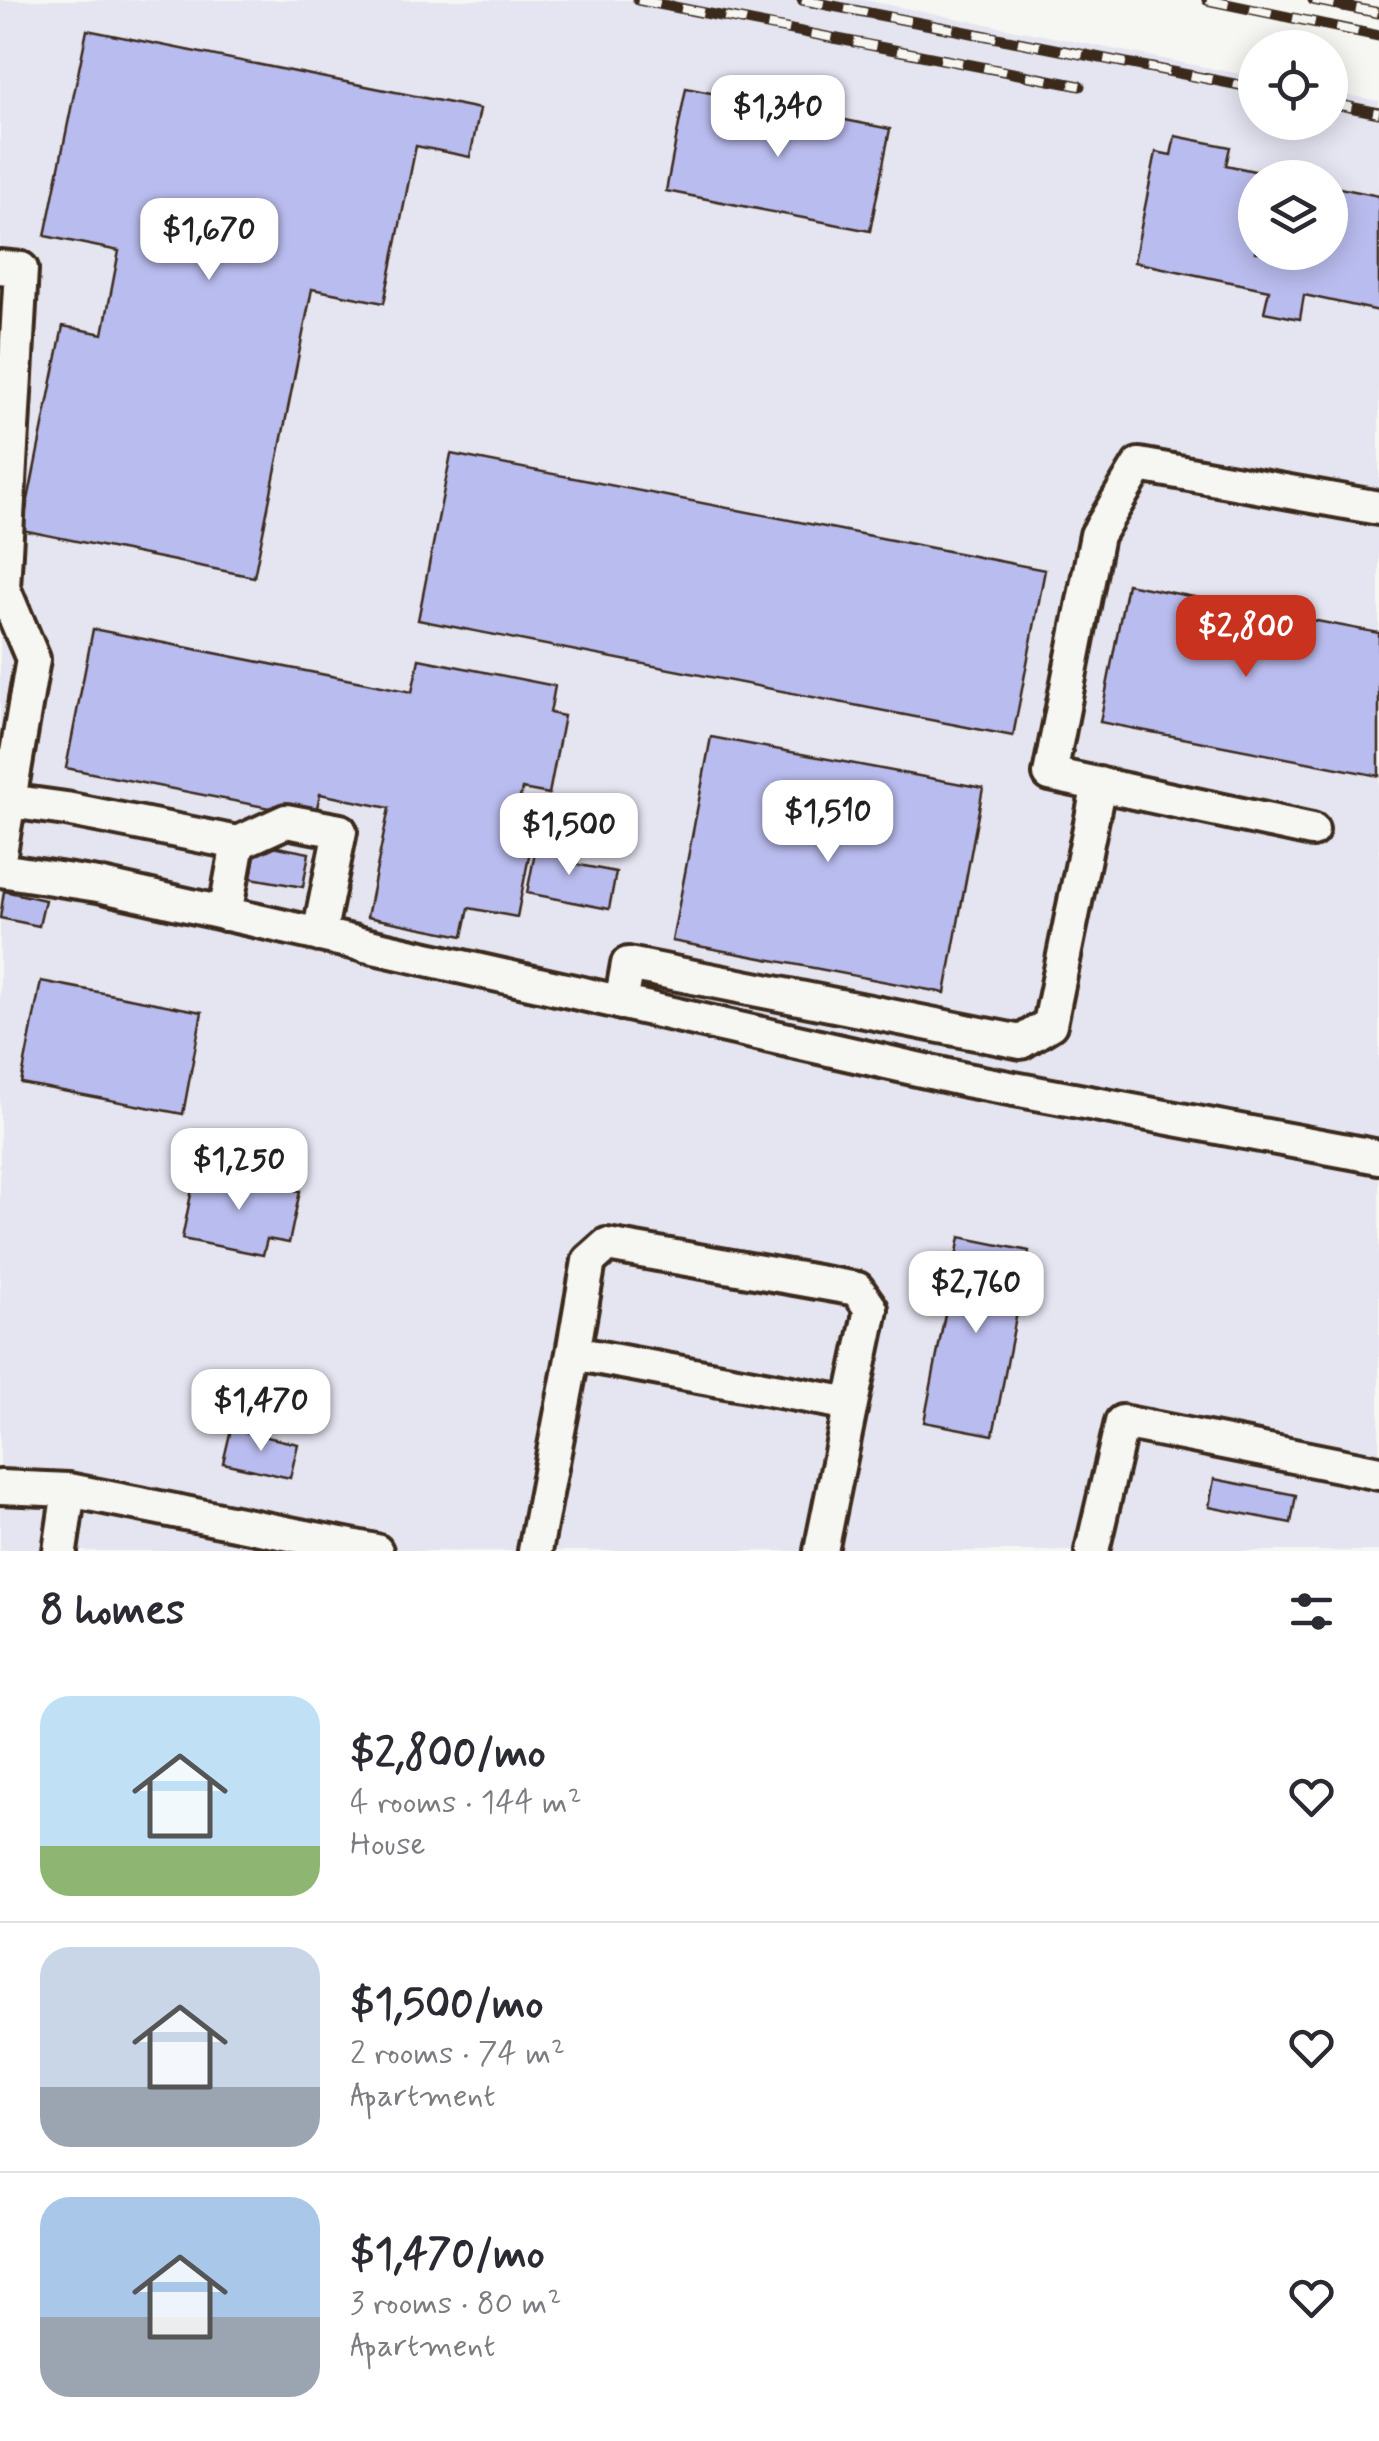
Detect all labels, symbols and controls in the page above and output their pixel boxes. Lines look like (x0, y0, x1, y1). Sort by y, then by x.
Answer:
map controls (1238, 30, 1348, 270)
button: locate (1238, 30, 1348, 140)
pin: $1,340 (697, 75, 859, 160)
text: $1,340 (733, 86, 823, 128)
button: layers (1238, 160, 1348, 270)
pin: $1,670 (128, 198, 290, 283)
text: $1,670 (162, 209, 256, 251)
pin: $2,800 (1165, 595, 1327, 680)
text: $2,800 (1198, 606, 1294, 648)
pin: $1,510 (747, 780, 909, 865)
text: $1,510 (784, 791, 872, 833)
pin: $1,500 (488, 793, 650, 878)
text: $1,500 (522, 804, 616, 846)
pin: $1,250 (158, 1128, 320, 1213)
text: $1,250 (193, 1139, 285, 1181)
pin: $2,760 (895, 1251, 1057, 1336)
text: $2,760 (931, 1262, 1021, 1304)
pin: $1,470 (180, 1369, 342, 1454)
text: $1,470 (213, 1380, 309, 1422)
text: 8 homes (40, 1584, 185, 1639)
icon: filters (1284, 1584, 1339, 1639)
text: $2,800/mo (350, 1727, 546, 1782)
icon: home (120, 1736, 240, 1856)
icon: heart (1284, 1769, 1339, 1824)
text: 4 rooms · 144 m² (350, 1782, 582, 1824)
text: House (350, 1824, 426, 1866)
text: $1,500/mo (350, 1978, 543, 2033)
icon: home (120, 1987, 240, 2107)
icon: heart (1284, 2020, 1339, 2075)
text: 2 rooms · 74 m² (350, 2033, 565, 2075)
text: Apartment (350, 2075, 495, 2117)
text: $1,470/mo (350, 2228, 545, 2283)
icon: home (120, 2237, 240, 2357)
icon: heart (1284, 2270, 1339, 2325)
text: 3 rooms · 80 m² (350, 2283, 561, 2325)
text: Apartment (350, 2325, 495, 2367)

